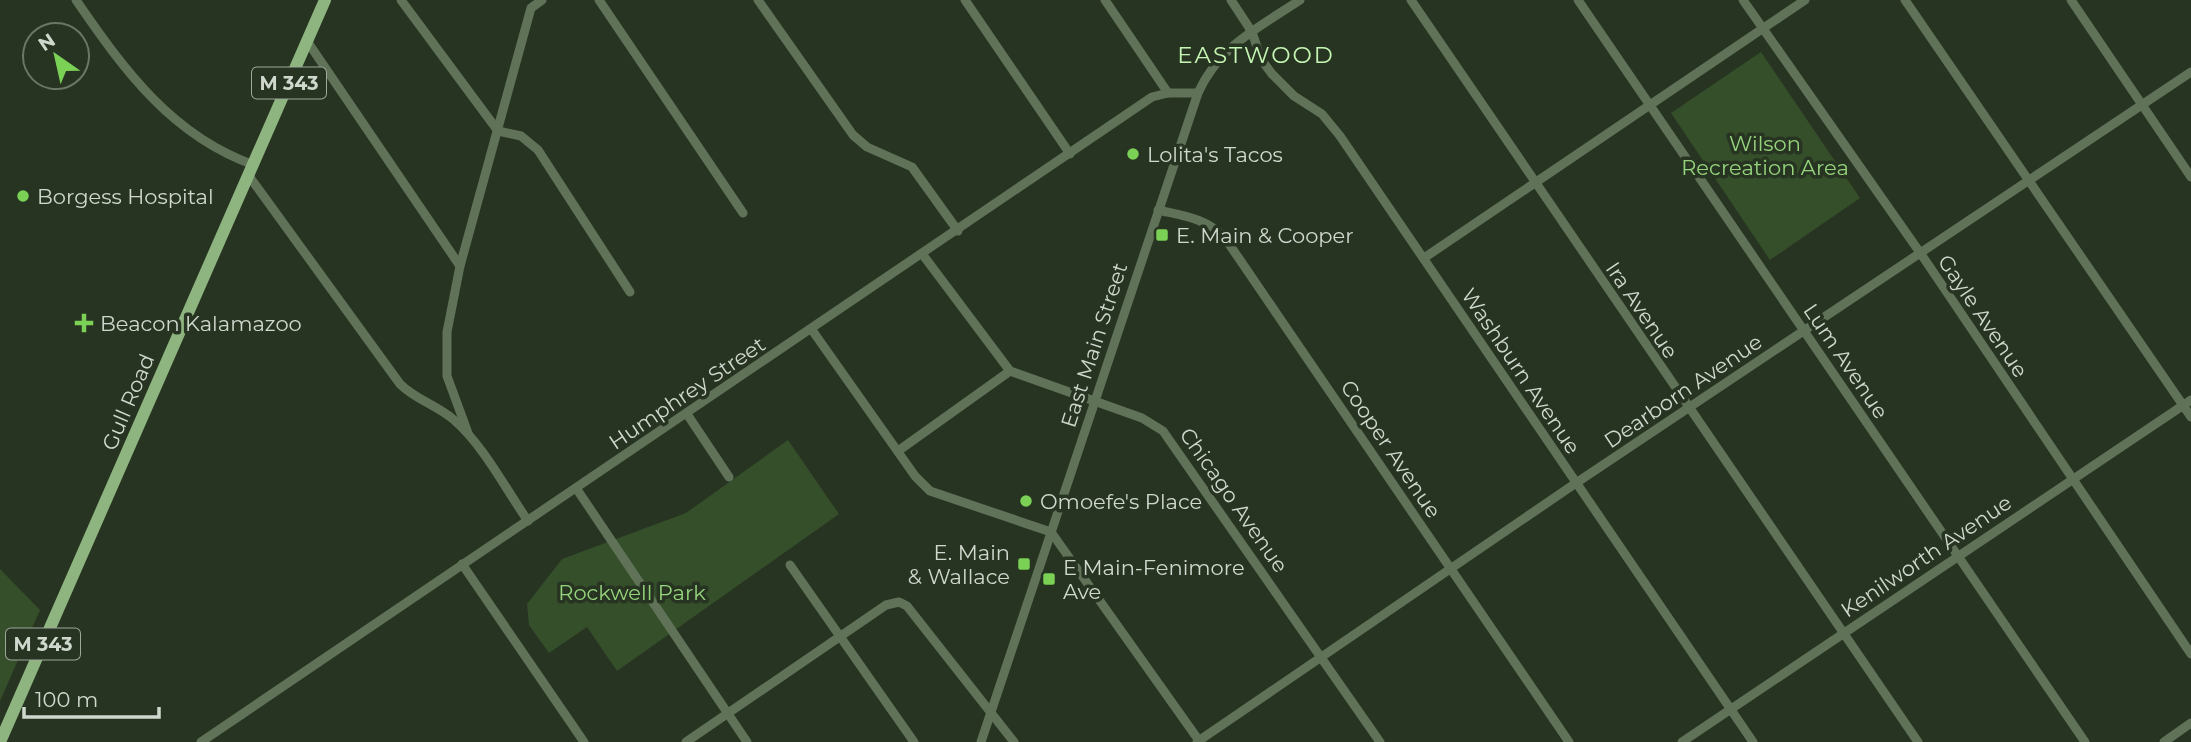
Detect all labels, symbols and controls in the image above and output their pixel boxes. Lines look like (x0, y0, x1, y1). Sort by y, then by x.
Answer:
north arrow (21, 21, 91, 91)
text: N (34, 28, 60, 56)
district label: EASTWOOD (1177, 41, 1335, 69)
road number: M 343 (252, 68, 326, 99)
park label: Wilson Recreation Area (1681, 131, 1849, 180)
place label: Lolita's Tacos (1147, 142, 1283, 167)
marker: Lolita's Tacos (1125, 146, 1141, 162)
place label: Borgess Hospital (37, 184, 214, 209)
marker: Borgess Hospital (15, 188, 31, 204)
place label: E. Main & Cooper (1176, 223, 1354, 248)
marker: E. Main & Cooper (1154, 227, 1170, 243)
street label: Gayle Avenue (1933, 250, 2033, 382)
street label: Ira Avenue (1601, 257, 1683, 363)
street label: East Main Street (1056, 259, 1132, 431)
street label: Washburn Avenue (1456, 283, 1586, 459)
street label: Lum Avenue (1798, 299, 1894, 423)
place label: Beacon Kalamazoo (100, 311, 302, 336)
marker: Beacon Kalamazoo (74, 313, 94, 333)
street label: Dearborn Avenue (1599, 329, 1767, 453)
street label: Humphrey Street (604, 331, 770, 455)
street label: Gull Road (97, 350, 159, 454)
street label: Cooper Avenue (1336, 375, 1446, 523)
street label: Chicago Avenue (1175, 423, 1293, 577)
place label: Omoefe's Place (1040, 489, 1202, 514)
street label: Kenilworth Avenue (1836, 490, 2016, 622)
marker: Omoefe's Place (1018, 493, 1034, 509)
place label: E. Main & Wallace (908, 540, 1010, 589)
place label: E Main-Fenimore Ave (1063, 555, 1245, 604)
marker: E. Main & Wallace (1016, 556, 1032, 572)
marker: E Main-Fenimore Ave (1041, 571, 1057, 587)
park label: Rockwell Park (558, 580, 706, 605)
road number: M 343 (6, 628, 80, 660)
scale bar (24, 676, 159, 720)
text: 100 m (35, 687, 98, 712)

